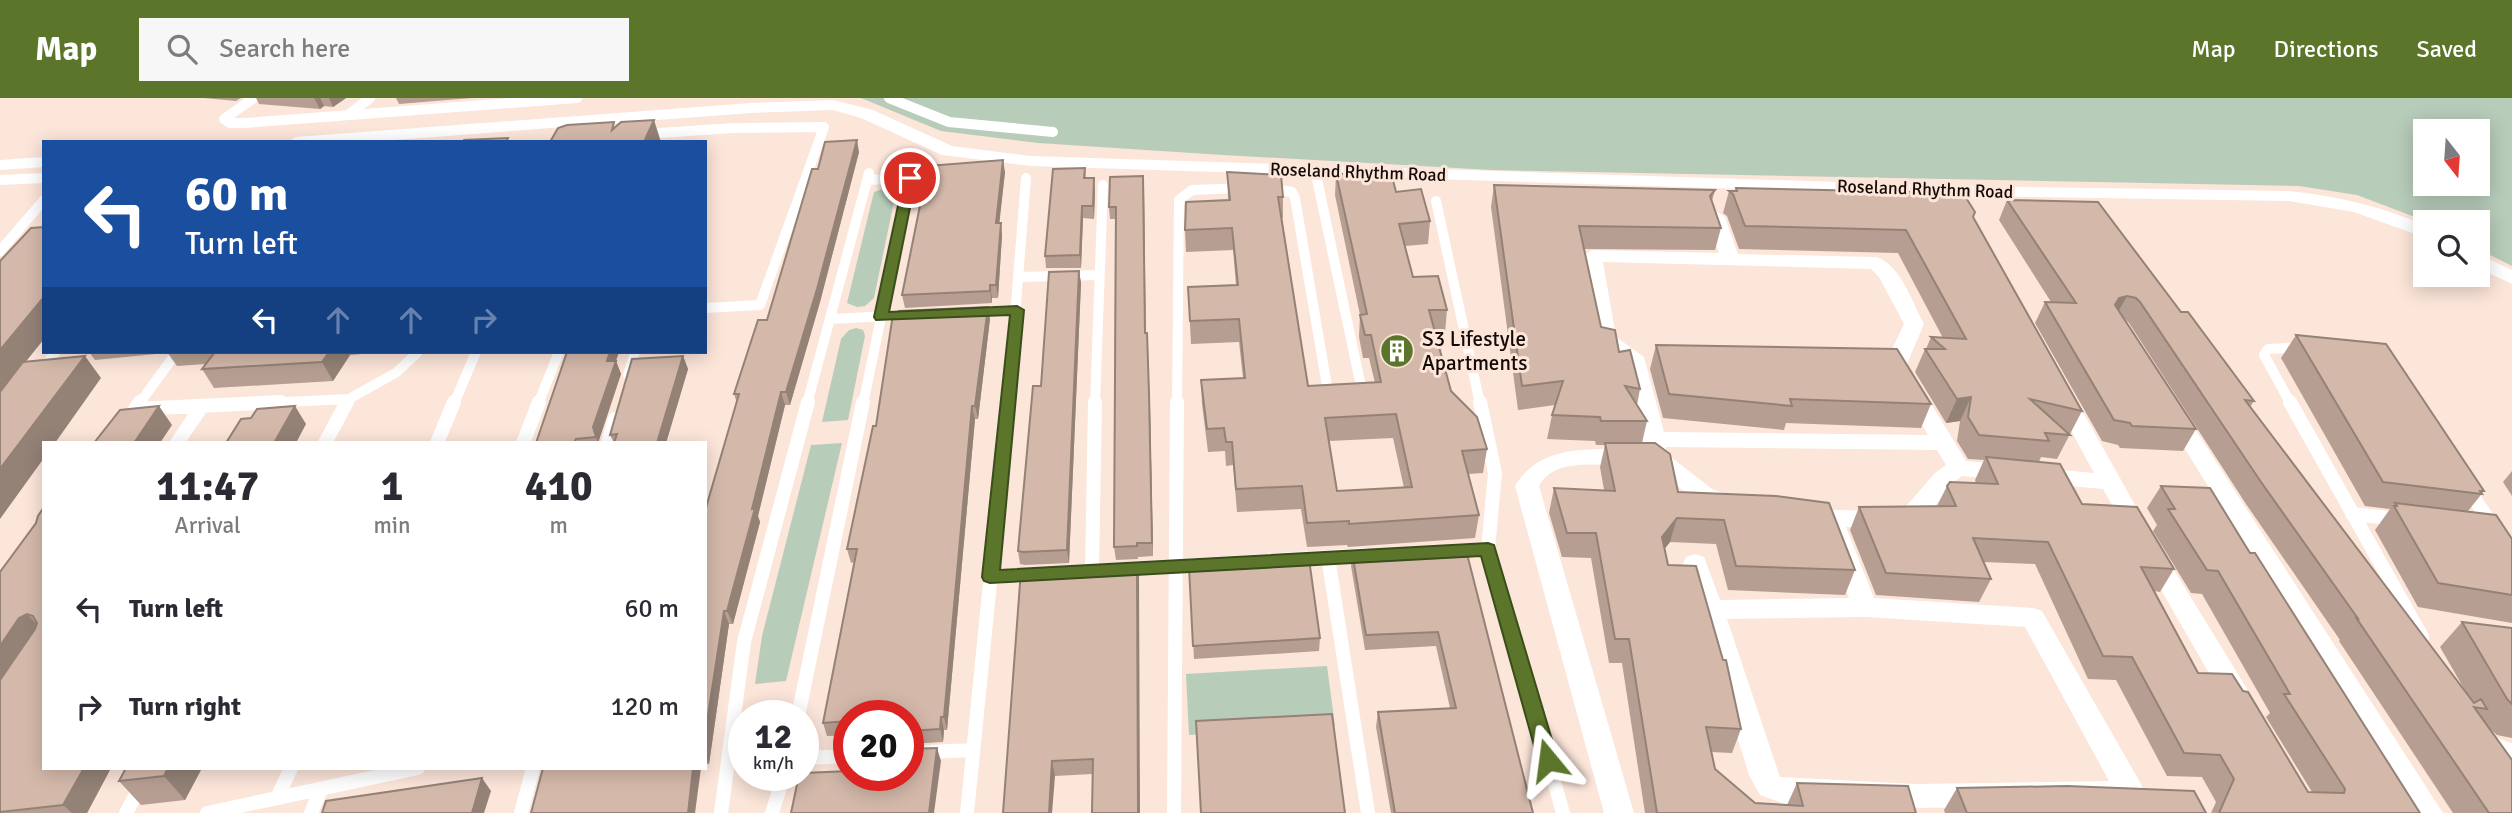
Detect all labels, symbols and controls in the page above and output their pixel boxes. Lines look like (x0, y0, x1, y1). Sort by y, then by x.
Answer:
search box (139, 18, 629, 81)
text: Map (35, 29, 97, 70)
icon: search (163, 30, 201, 68)
text: Search here (219, 33, 350, 65)
text: Map (2191, 34, 2236, 64)
text: Directions (2274, 34, 2379, 64)
text: Saved (2417, 34, 2477, 64)
north arrow (2413, 119, 2490, 196)
map controls (2413, 119, 2490, 287)
pin (880, 148, 940, 208)
street label: Roseland Rhythm Road (1269, 158, 1447, 186)
icon: arrive (891, 159, 929, 197)
text: 60 m (185, 164, 288, 224)
icon: left (70, 168, 161, 259)
street label: Roseland Rhythm Road (1836, 175, 2014, 203)
button: search (2413, 210, 2490, 287)
text: Turn left (185, 224, 298, 263)
icon: left (246, 301, 284, 339)
icon: ahead (319, 301, 357, 339)
icon: ahead (392, 301, 430, 339)
icon: right (465, 301, 503, 339)
place label: S3 Lifestyle Apartments (1422, 326, 1527, 376)
building icon: S3 Lifestyle Apartments (1378, 332, 1416, 370)
text: 11:47 (156, 461, 259, 512)
text: 1 (381, 461, 403, 512)
text: 410 (525, 461, 593, 512)
text: Arrival (175, 511, 241, 540)
text: min (373, 511, 411, 540)
text: m (550, 511, 568, 540)
icon: left (70, 590, 108, 628)
text: Turn left (129, 593, 223, 625)
text: 60 m (624, 593, 679, 625)
icon: right (70, 688, 108, 726)
text: Turn right (129, 691, 241, 723)
text: 120 m (610, 691, 679, 723)
speed limit sign: 20 (833, 700, 924, 791)
text: 12 (755, 715, 792, 758)
position arrow (1511, 723, 1585, 797)
text: km/h (753, 752, 794, 774)

